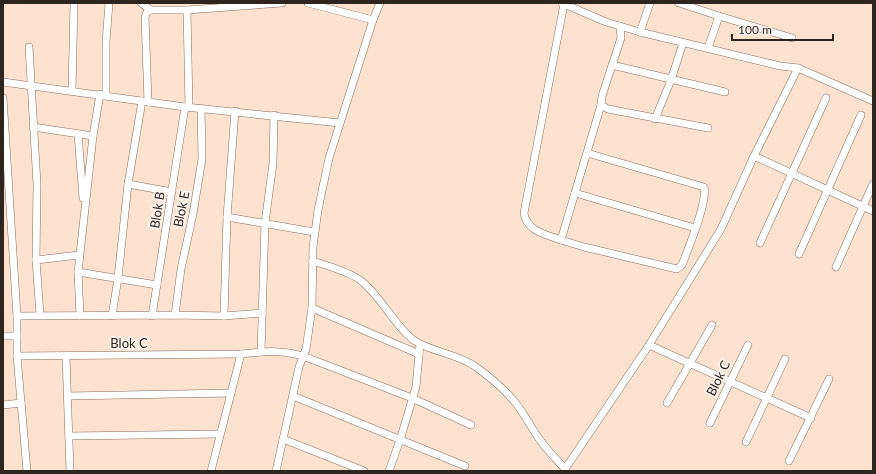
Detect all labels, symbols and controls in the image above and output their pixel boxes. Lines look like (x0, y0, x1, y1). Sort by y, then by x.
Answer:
scale bar (732, 16, 833, 42)
text: 100 m (738, 22, 772, 37)
street label: Blok B (146, 190, 168, 230)
street label: Blok E (169, 190, 193, 228)
street label: Blok C (110, 335, 148, 351)
street label: Blok C (703, 357, 734, 398)

